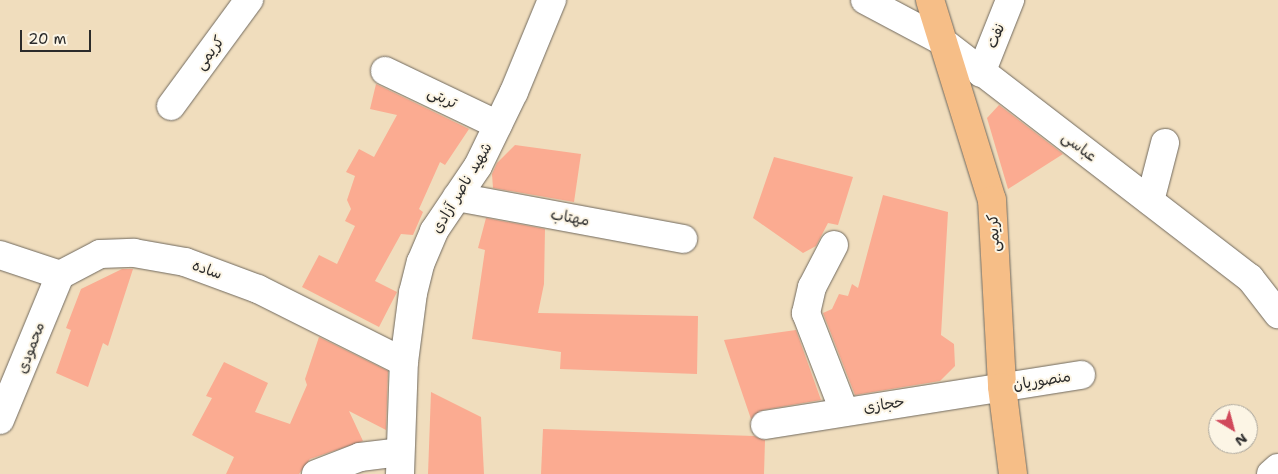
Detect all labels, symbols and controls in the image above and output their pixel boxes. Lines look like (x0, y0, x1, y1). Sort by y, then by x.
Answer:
scale bar (22, 20, 94, 52)
street label: نفت (983, 21, 1009, 51)
text: 20 m (28, 29, 67, 49)
street label: کریمی (191, 33, 229, 73)
street label: تربتی (424, 83, 460, 113)
street label: عباسی (1058, 128, 1100, 166)
street label: شهید ناصر آزادی (428, 139, 496, 237)
street label: مهتاب (549, 206, 591, 230)
street label: کریمی (984, 214, 1004, 252)
street label: ساده (190, 256, 224, 284)
street label: محمودی (13, 320, 49, 376)
street label: منصوریان (1012, 368, 1072, 394)
street label: حجازی (862, 393, 906, 417)
north arrow (1208, 404, 1258, 454)
text: N (1232, 430, 1251, 451)

